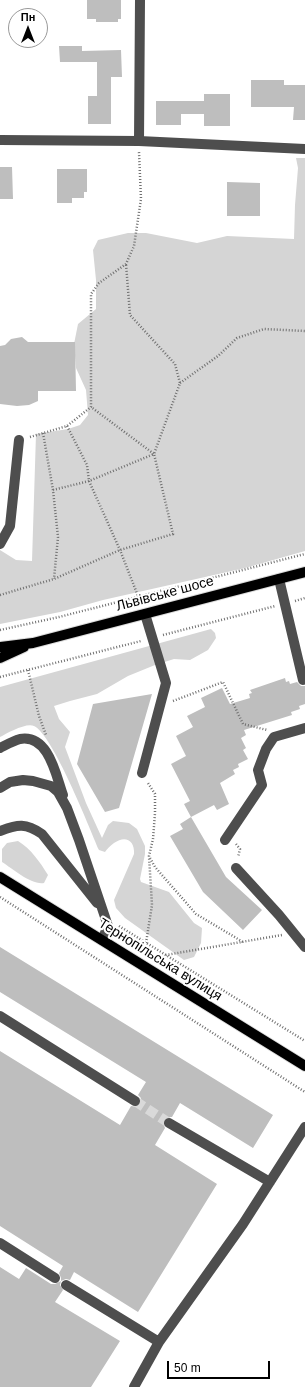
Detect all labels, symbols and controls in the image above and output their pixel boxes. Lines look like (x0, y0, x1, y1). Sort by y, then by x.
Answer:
north arrow (8, 8, 48, 48)
text: Пн (21, 11, 35, 23)
street label: Львівське шосе (114, 573, 216, 615)
street label: Тернопільська вулиця (95, 915, 225, 1005)
scale bar (169, 1353, 272, 1379)
text: 50 m (174, 1361, 201, 1375)

